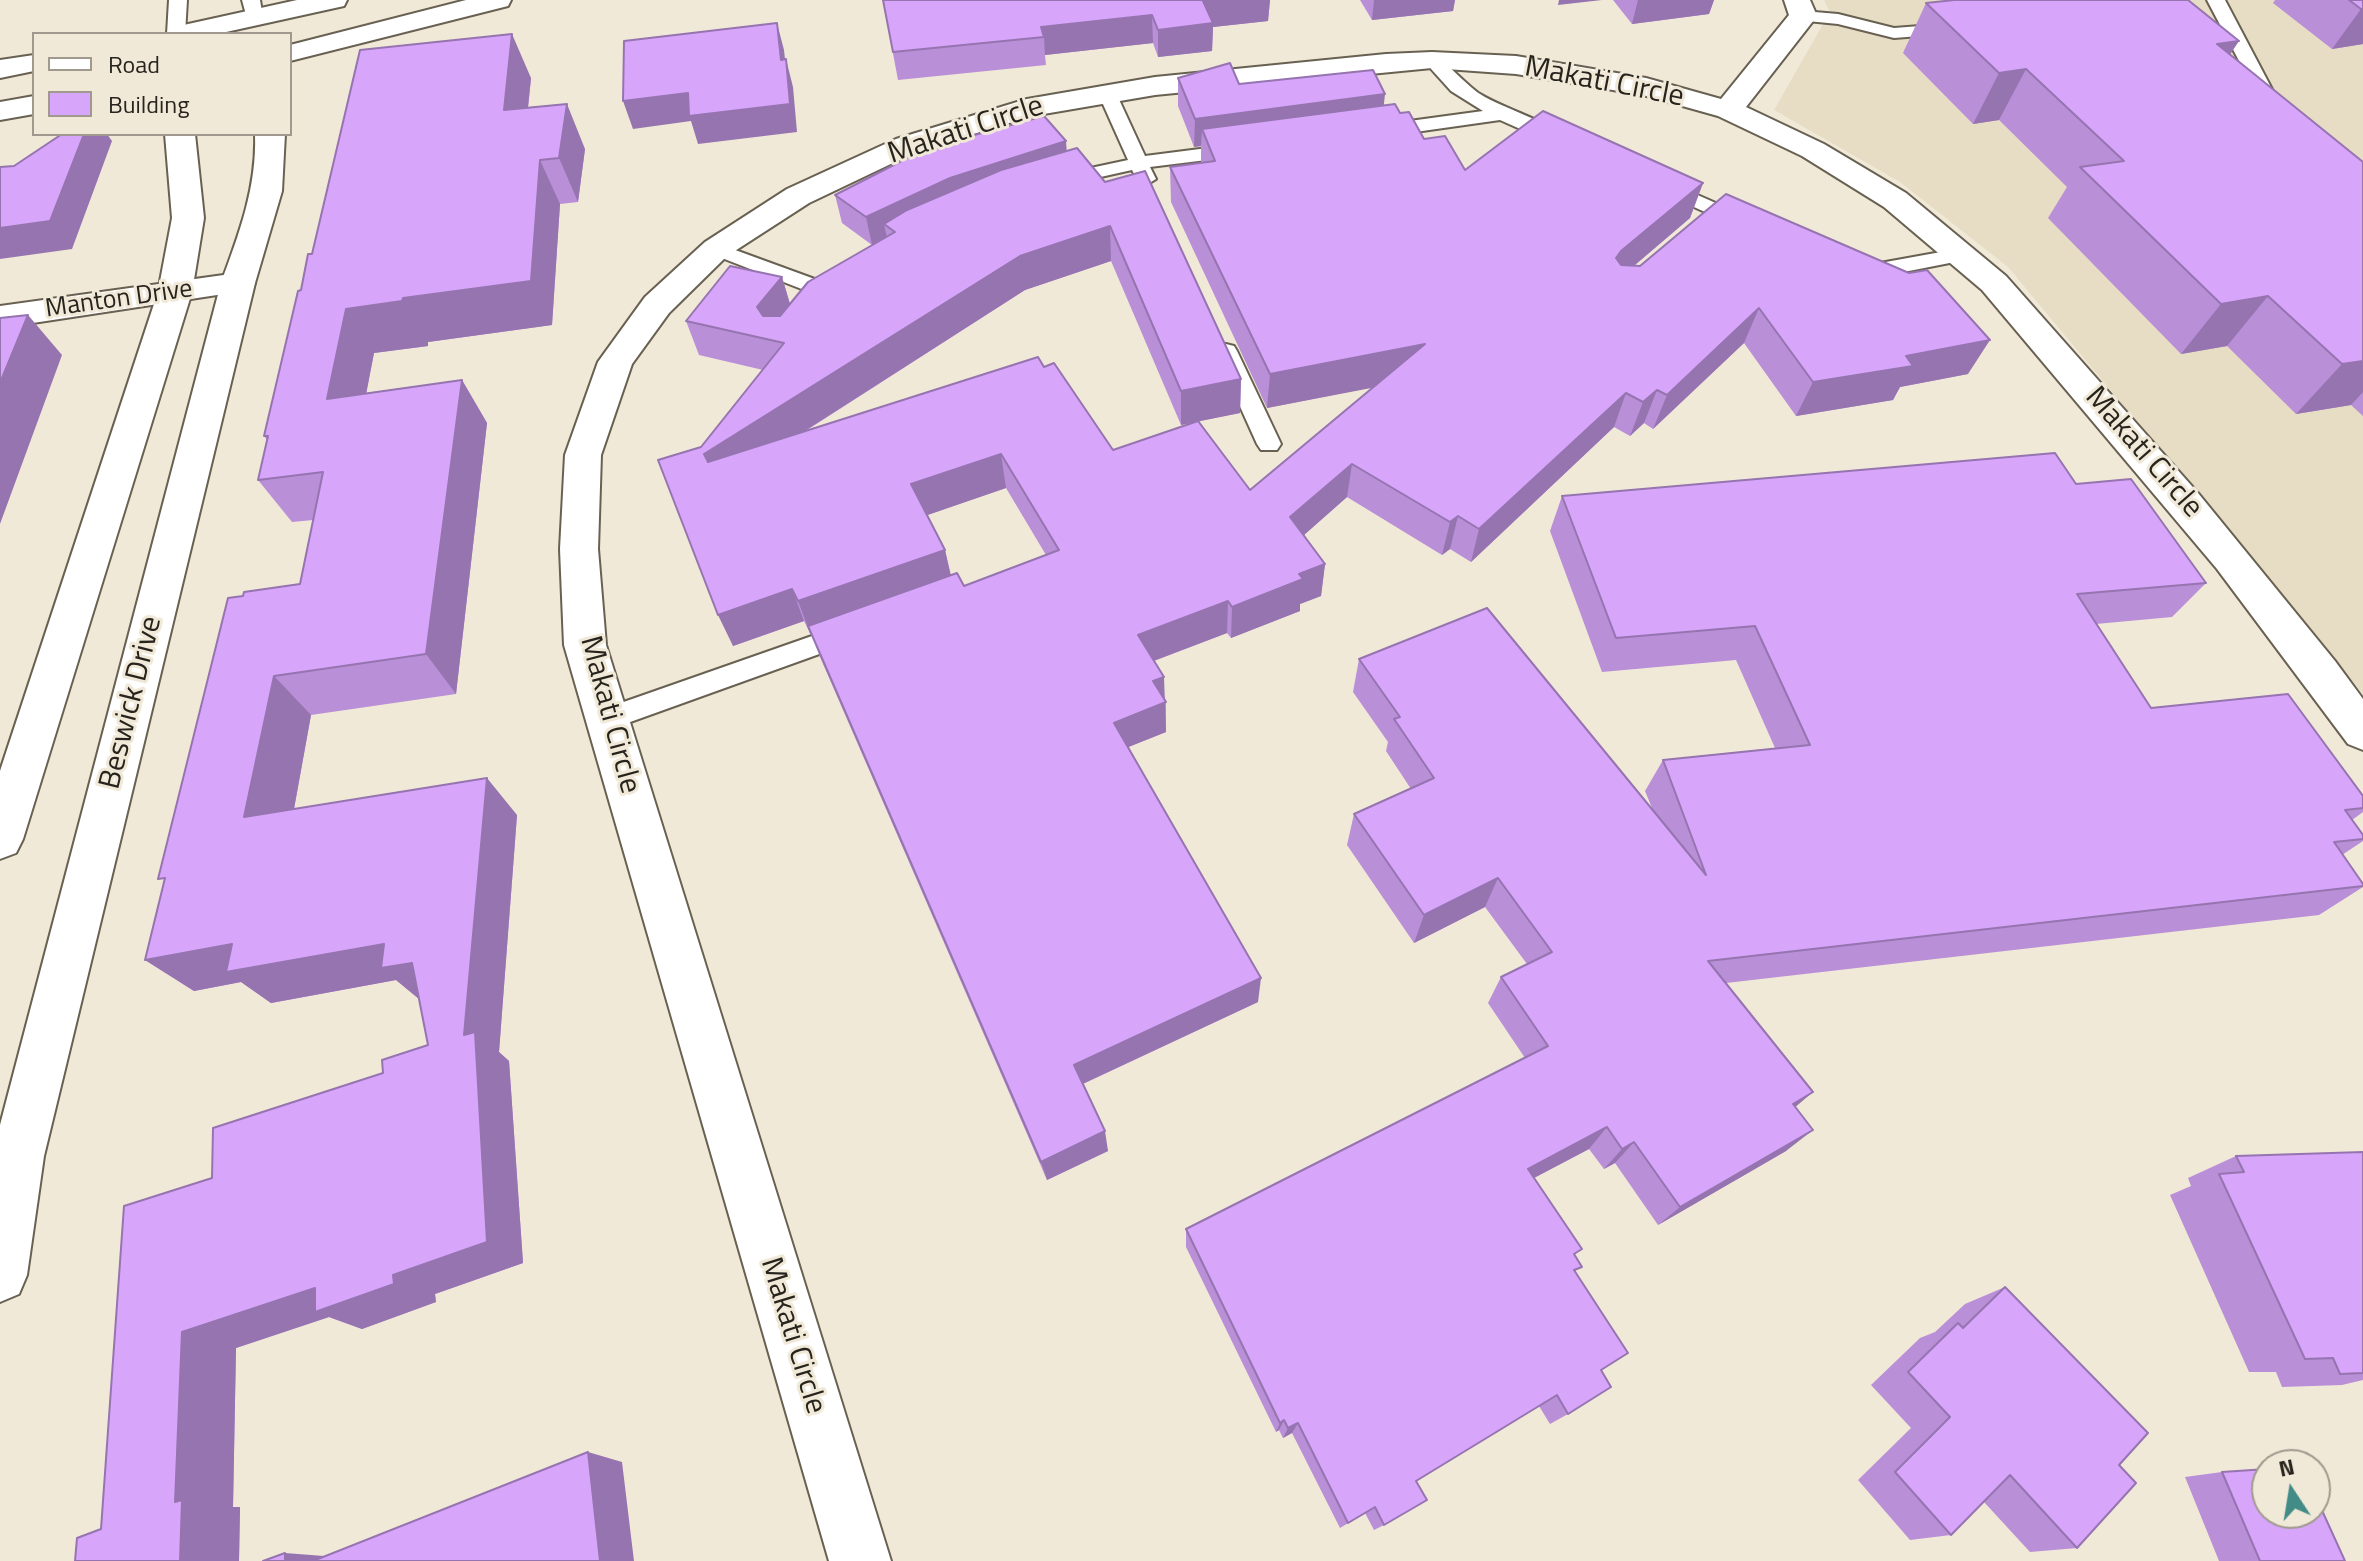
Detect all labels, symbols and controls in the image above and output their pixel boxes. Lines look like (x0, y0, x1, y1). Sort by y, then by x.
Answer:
legend (32, 32, 292, 136)
text: Road (108, 46, 160, 82)
street label: Makati Circle (1521, 50, 1687, 116)
text: Building (108, 86, 190, 122)
street label: Makati Circle (884, 89, 1048, 173)
street label: Manton Drive (43, 274, 195, 326)
street label: Makati Circle (2076, 380, 2210, 526)
street label: Beswick Drive (93, 613, 171, 793)
street label: Makati Circle (571, 632, 647, 798)
street label: Makati Circle (751, 1254, 833, 1418)
north arrow (2251, 1449, 2331, 1529)
text: N (2275, 1449, 2297, 1486)

